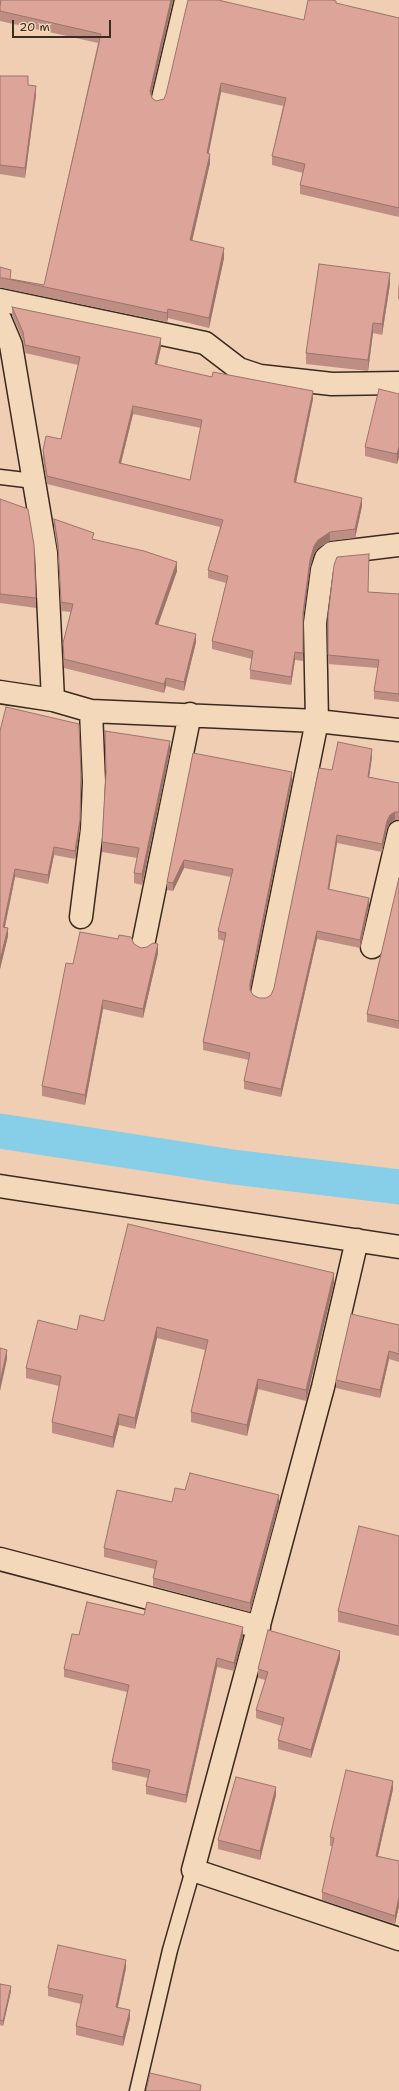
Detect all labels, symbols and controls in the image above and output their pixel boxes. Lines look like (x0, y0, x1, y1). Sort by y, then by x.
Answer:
scale bar (14, 12, 113, 38)
text: 20 m (19, 19, 50, 35)

